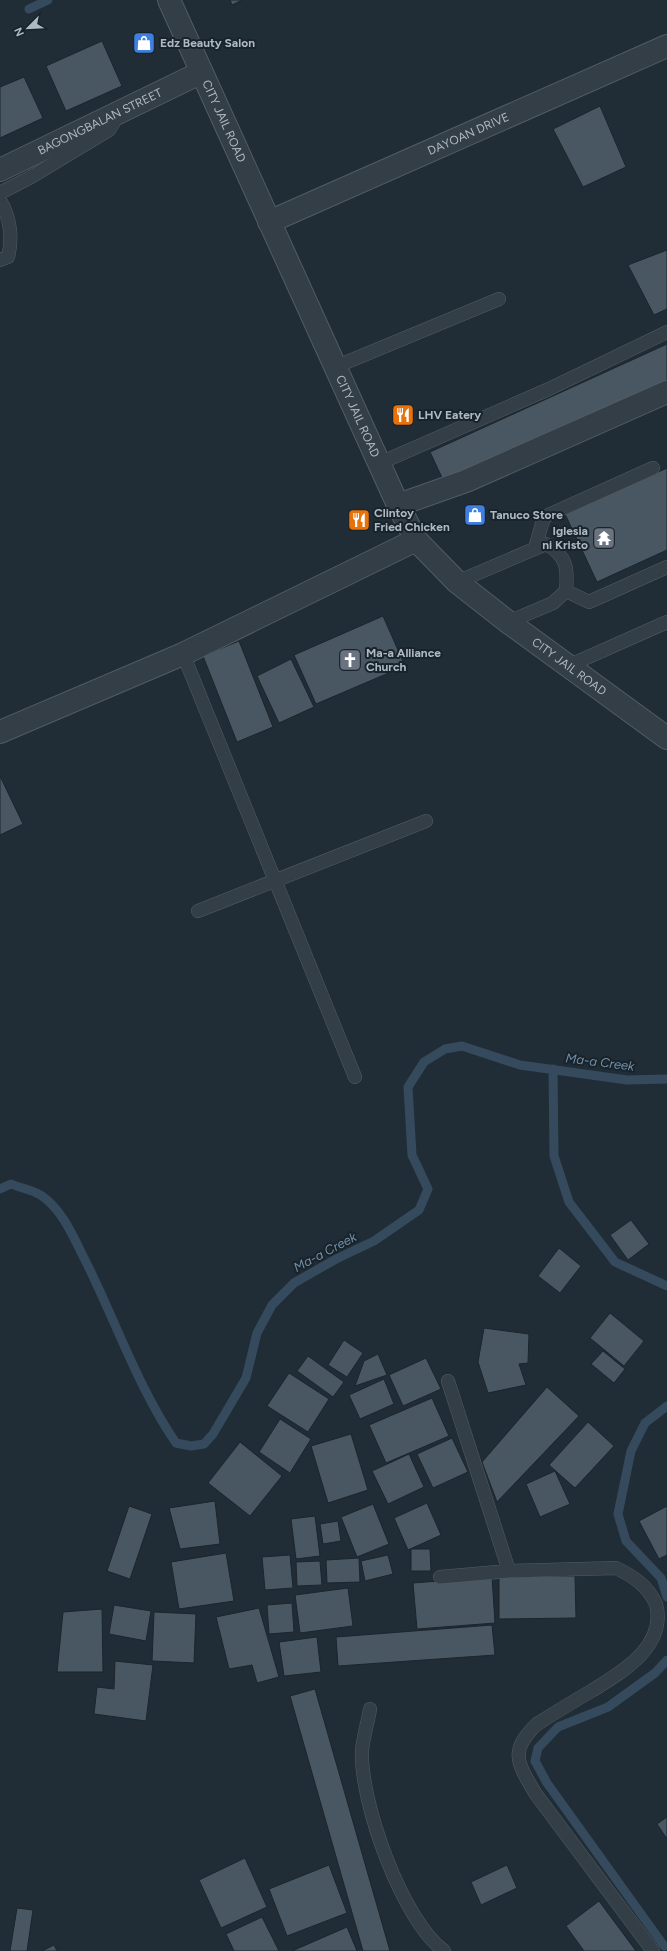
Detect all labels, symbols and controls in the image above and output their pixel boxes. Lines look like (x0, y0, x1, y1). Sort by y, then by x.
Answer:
north arrow (8, 8, 48, 48)
text: N (12, 25, 27, 38)
shop icon: Edz Beauty Salon (131, 30, 157, 56)
place label: Edz Beauty Salon (160, 36, 255, 50)
street label: CITY JAIL ROAD (199, 78, 249, 164)
street label: BAGONGBALAN STREET (35, 85, 165, 158)
street label: DAYOAN DRIVE (425, 110, 511, 158)
street label: CITY JAIL ROAD (333, 373, 382, 460)
restaurant icon: LHV Eatery (390, 402, 416, 428)
place label: LHV Eatery (418, 408, 481, 422)
shop icon: Tanuco Store (462, 502, 488, 528)
place label: Clintoy Fried Chicken (374, 506, 450, 534)
restaurant icon: Clintoy Fried Chicken (346, 507, 372, 533)
place label: Tanuco Store (490, 508, 563, 522)
place label: Iglesia ni Kristo (542, 524, 588, 552)
temple icon: Iglesia ni Kristo (591, 525, 617, 551)
street label: CITY JAIL ROAD (529, 635, 609, 698)
place label: Ma-a Alliance Church (366, 646, 441, 674)
church icon: Ma-a Alliance Church (337, 647, 363, 673)
water label: Ma-a Creek (565, 1050, 636, 1074)
water label: Ma-a Creek (291, 1229, 360, 1275)

